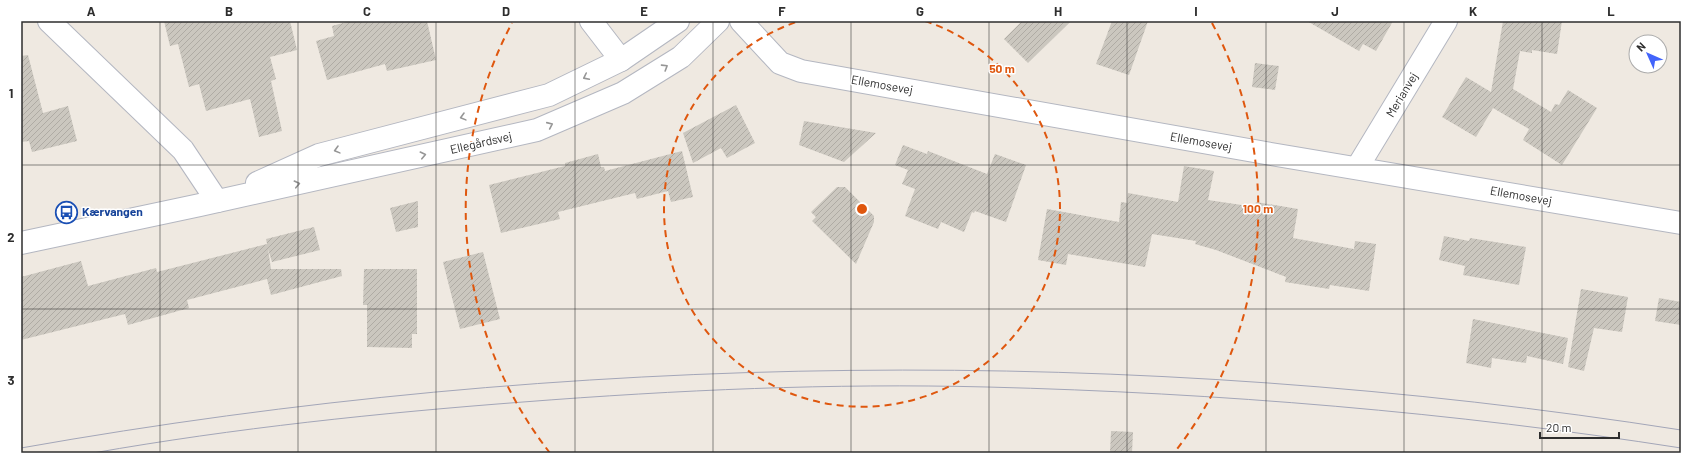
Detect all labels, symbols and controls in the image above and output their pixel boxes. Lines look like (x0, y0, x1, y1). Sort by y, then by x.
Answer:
text: A (87, 3, 96, 19)
text: B (225, 3, 233, 19)
text: C (363, 3, 371, 19)
text: D (502, 3, 510, 19)
text: E (640, 3, 648, 19)
text: F (778, 3, 786, 19)
text: G (916, 3, 924, 19)
text: H (1054, 3, 1062, 19)
text: I (1194, 3, 1198, 19)
text: J (1331, 3, 1339, 19)
text: K (1469, 3, 1477, 19)
text: L (1607, 3, 1615, 19)
north arrow (1628, 34, 1668, 74)
text: N (1633, 39, 1648, 54)
text: 50 m (989, 61, 1015, 75)
one-way arrow (661, 64, 668, 71)
street label: Merianvej (1382, 70, 1420, 119)
one-way arrow (583, 72, 591, 80)
street label: Ellemosevej (850, 72, 914, 96)
text: 1 (9, 85, 13, 101)
one-way arrow (460, 113, 467, 121)
one-way arrow (545, 122, 553, 130)
street label: Ellegårdsvej (449, 128, 513, 156)
street label: Ellemosevej (1169, 129, 1233, 153)
one-way arrow (334, 145, 341, 154)
one-way arrow (420, 152, 427, 160)
one-way arrow (293, 180, 300, 188)
street label: Ellemosevej (1489, 183, 1553, 207)
bus stop icon: Kærvangen (54, 199, 80, 225)
text: 100 m (1243, 201, 1273, 215)
centre of rings (855, 202, 869, 216)
place label: Kærvangen (82, 204, 143, 218)
text: 2 (7, 229, 15, 245)
text: 3 (7, 372, 15, 388)
scale bar (1540, 414, 1619, 440)
text: 20 m (1546, 420, 1572, 434)

